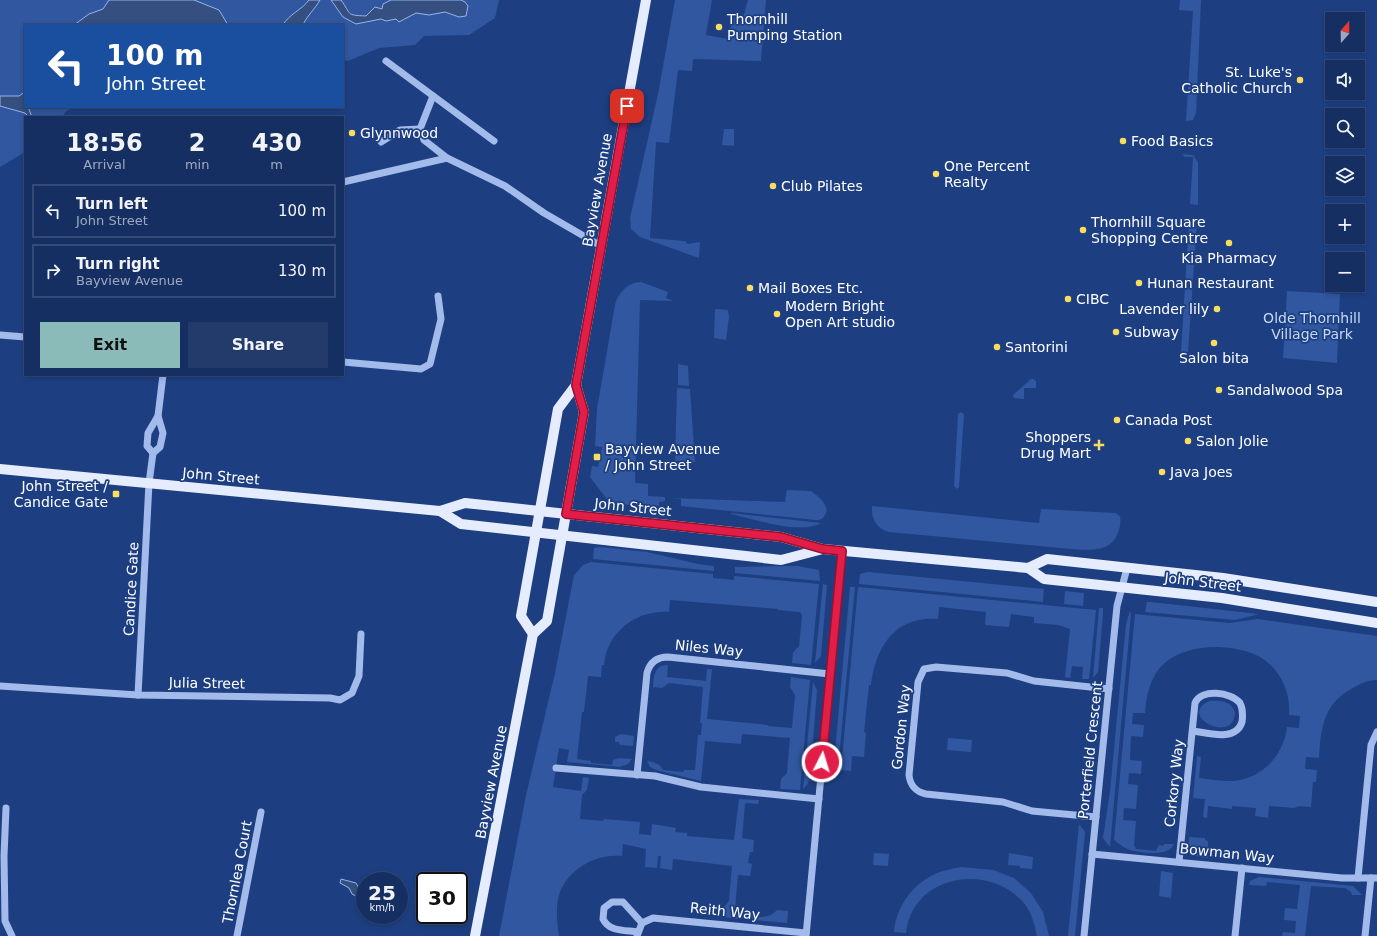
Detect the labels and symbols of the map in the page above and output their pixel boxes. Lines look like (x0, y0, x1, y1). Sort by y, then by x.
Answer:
place label: Thornhill Pumping Station (726, 11, 842, 43)
north arrow (1325, 12, 1365, 52)
marker: Thornhill Pumping Station (714, 22, 724, 32)
place label: St. Luke's Catholic Church (1181, 64, 1292, 96)
marker: St. Luke's Catholic Church (1295, 75, 1305, 85)
pin (610, 89, 644, 123)
place label: Glynnwood (360, 125, 438, 141)
marker: Glynnwood (347, 128, 357, 138)
street label: Bayview Avenue (579, 132, 615, 248)
place label: Food Basics (1131, 133, 1213, 149)
marker: Food Basics (1118, 136, 1128, 146)
place label: One Percent Realty (944, 158, 1030, 190)
marker: One Percent Realty (931, 169, 941, 179)
place label: Club Pilates (781, 178, 863, 194)
marker: Club Pilates (768, 181, 778, 191)
place label: Thornhill Square Shopping Centre (1090, 214, 1208, 246)
marker: Thornhill Square Shopping Centre (1078, 225, 1088, 235)
marker: Kia Pharmacy (1224, 238, 1234, 248)
place label: Kia Pharmacy (1181, 250, 1277, 266)
place label: Hunan Restaurant (1147, 275, 1274, 291)
marker: Hunan Restaurant (1134, 278, 1144, 288)
place label: Mail Boxes Etc. (758, 280, 863, 296)
marker: Mail Boxes Etc. (745, 283, 755, 293)
place label: CIBC (1076, 291, 1109, 307)
marker: CIBC (1063, 294, 1073, 304)
place label: Modern Bright Open Art studio (785, 298, 895, 330)
place label: Lavender lily (1119, 301, 1209, 317)
marker: Lavender lily (1212, 304, 1222, 314)
marker: Modern Bright Open Art studio (772, 309, 782, 319)
park label: Olde Thornhill Village Park (1263, 310, 1361, 342)
place label: Subway (1124, 324, 1179, 340)
marker: Subway (1111, 327, 1121, 337)
marker: Salon bita (1209, 338, 1219, 348)
place label: Santorini (1005, 339, 1068, 355)
marker: Santorini (992, 342, 1002, 352)
place label: Salon bita (1179, 350, 1249, 366)
place label: Sandalwood Spa (1227, 382, 1343, 398)
marker: Sandalwood Spa (1214, 385, 1224, 395)
place label: Canada Post (1125, 412, 1213, 428)
marker: Canada Post (1112, 415, 1122, 425)
place label: Shoppers Drug Mart (1020, 429, 1092, 461)
place label: Salon Jolie (1196, 433, 1268, 449)
marker: Salon Jolie (1183, 436, 1193, 446)
marker: Shoppers Drug Mart (1094, 440, 1104, 450)
place label: Bayview Avenue / John Street (605, 441, 720, 473)
marker: Bayview Avenue / John Street (592, 452, 602, 462)
place label: Java Joes (1169, 464, 1233, 480)
street label: John Street (181, 465, 261, 487)
marker: Java Joes (1157, 467, 1167, 477)
place label: John Street / Candice Gate (14, 478, 108, 510)
marker: John Street / Candice Gate (111, 489, 121, 499)
street label: John Street (593, 495, 673, 519)
street label: Candice Gate (121, 541, 141, 637)
street label: John Street (1163, 569, 1243, 595)
street label: Niles Way (674, 636, 744, 660)
street label: Julia Street (168, 674, 246, 692)
street label: Porterfield Crescent (1075, 680, 1105, 820)
street label: Gordon Way (889, 684, 913, 770)
street label: Bayview Avenue (472, 724, 510, 840)
street label: Corkory Way (1161, 738, 1187, 828)
position arrow (801, 741, 843, 783)
street label: Thornlea Court (219, 819, 255, 926)
street label: Bowman Way (1179, 840, 1275, 866)
speed limit sign: 30 (416, 872, 468, 924)
street label: Reith Way (689, 899, 761, 923)

